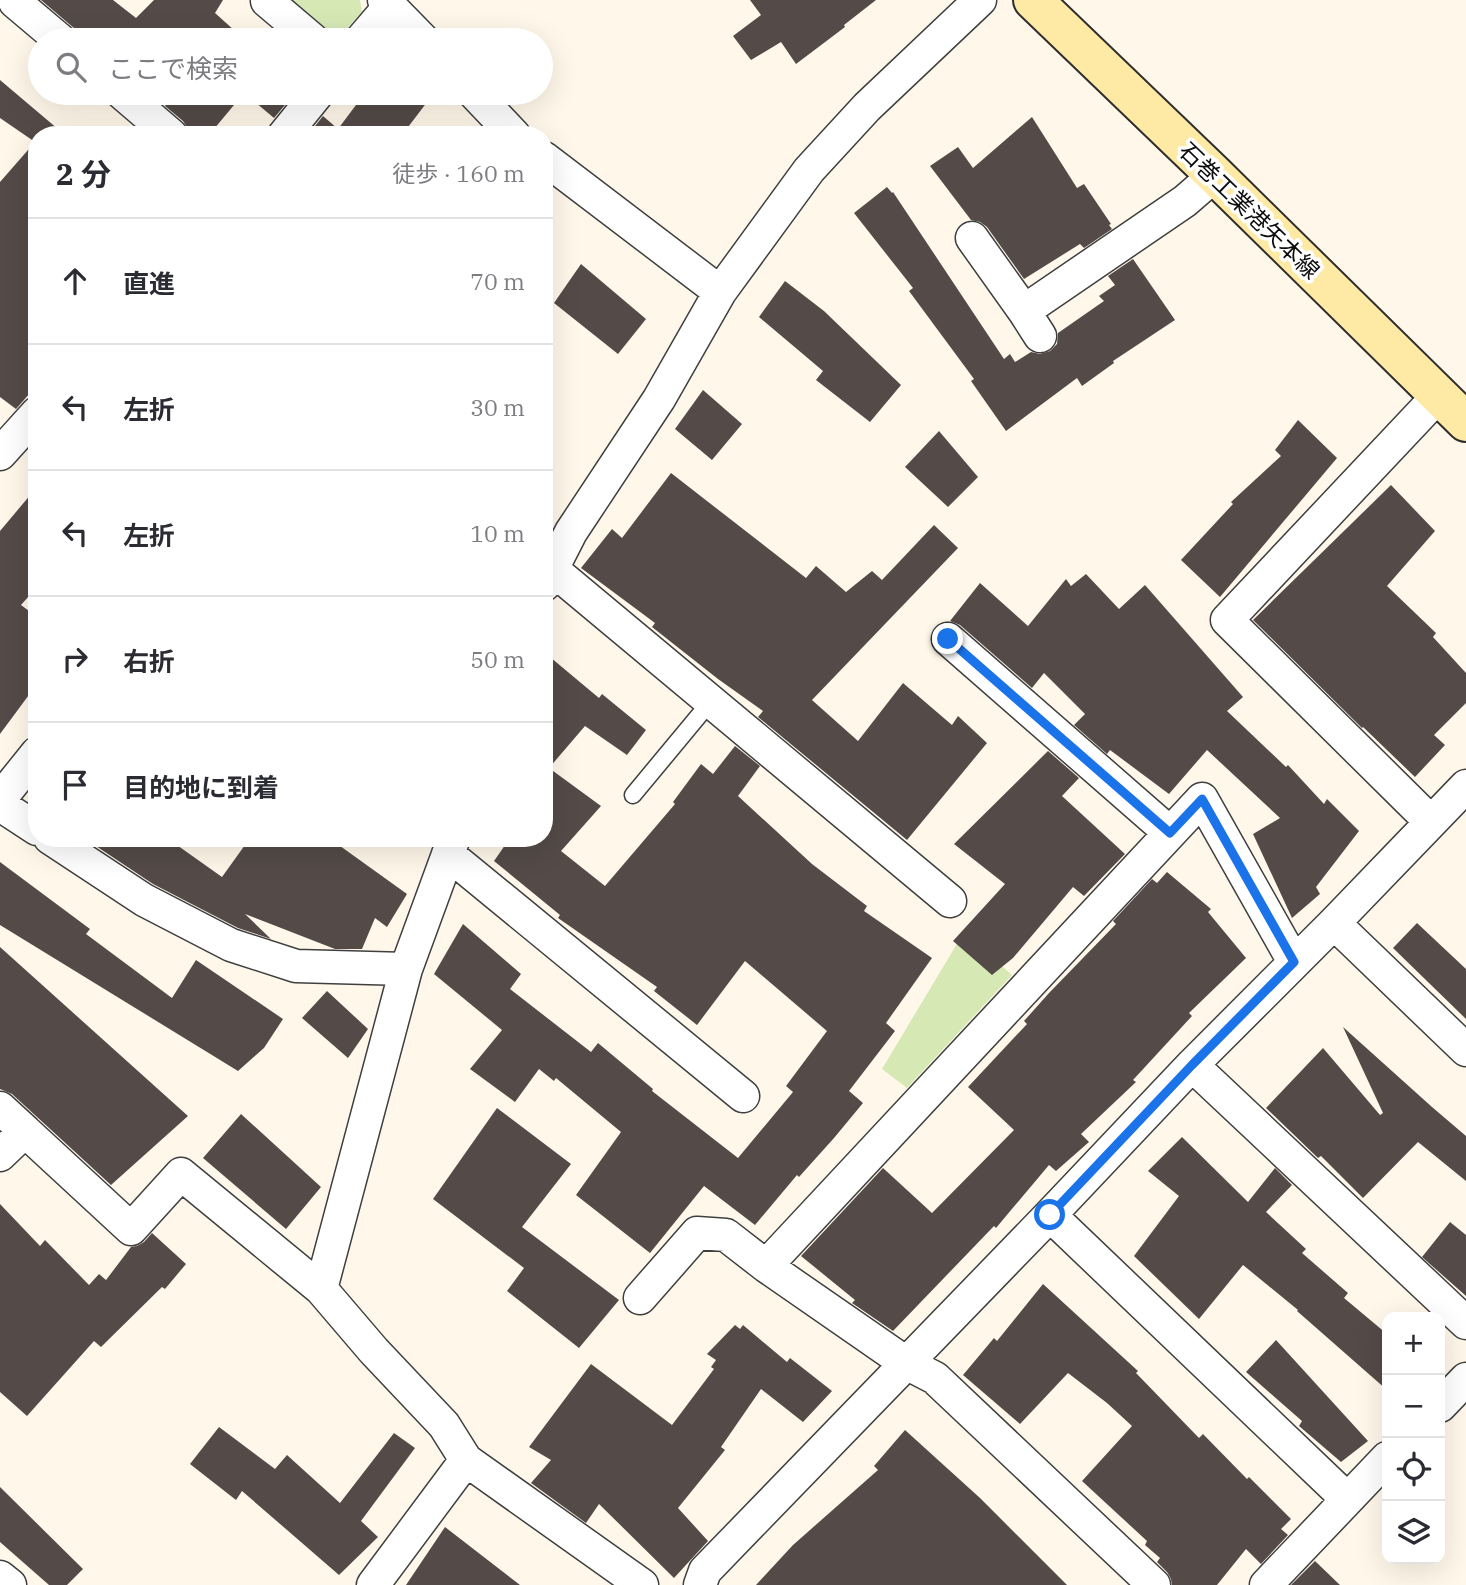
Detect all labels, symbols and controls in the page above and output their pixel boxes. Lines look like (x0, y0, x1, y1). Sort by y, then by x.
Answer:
search box (28, 28, 553, 105)
icon: search (52, 48, 90, 86)
text: ここで検索 (108, 51, 238, 85)
street label: 石巻工業港矢本線 (1173, 135, 1327, 285)
text: 2 分 (56, 154, 111, 193)
text: 徒歩 · 160 m (392, 158, 525, 188)
icon: ahead (56, 262, 94, 300)
text: 直進 (123, 266, 175, 300)
text: 70 m (470, 266, 525, 296)
icon: left (56, 388, 94, 426)
text: 左折 (123, 392, 175, 426)
text: 30 m (470, 392, 525, 422)
icon: left (56, 514, 94, 552)
text: 左折 (123, 518, 175, 552)
text: 10 m (470, 518, 525, 548)
route end (932, 623, 963, 654)
icon: right (56, 640, 94, 678)
text: 右折 (123, 644, 175, 678)
text: 50 m (470, 644, 525, 674)
icon: arrive (56, 766, 94, 804)
text: 目的地に到着 (123, 770, 279, 804)
route start (1034, 1199, 1065, 1230)
map controls (1382, 1312, 1445, 1564)
button: + (1382, 1312, 1445, 1375)
button: − (1382, 1375, 1445, 1438)
button: locate (1382, 1438, 1445, 1501)
button: layers (1382, 1501, 1445, 1564)

